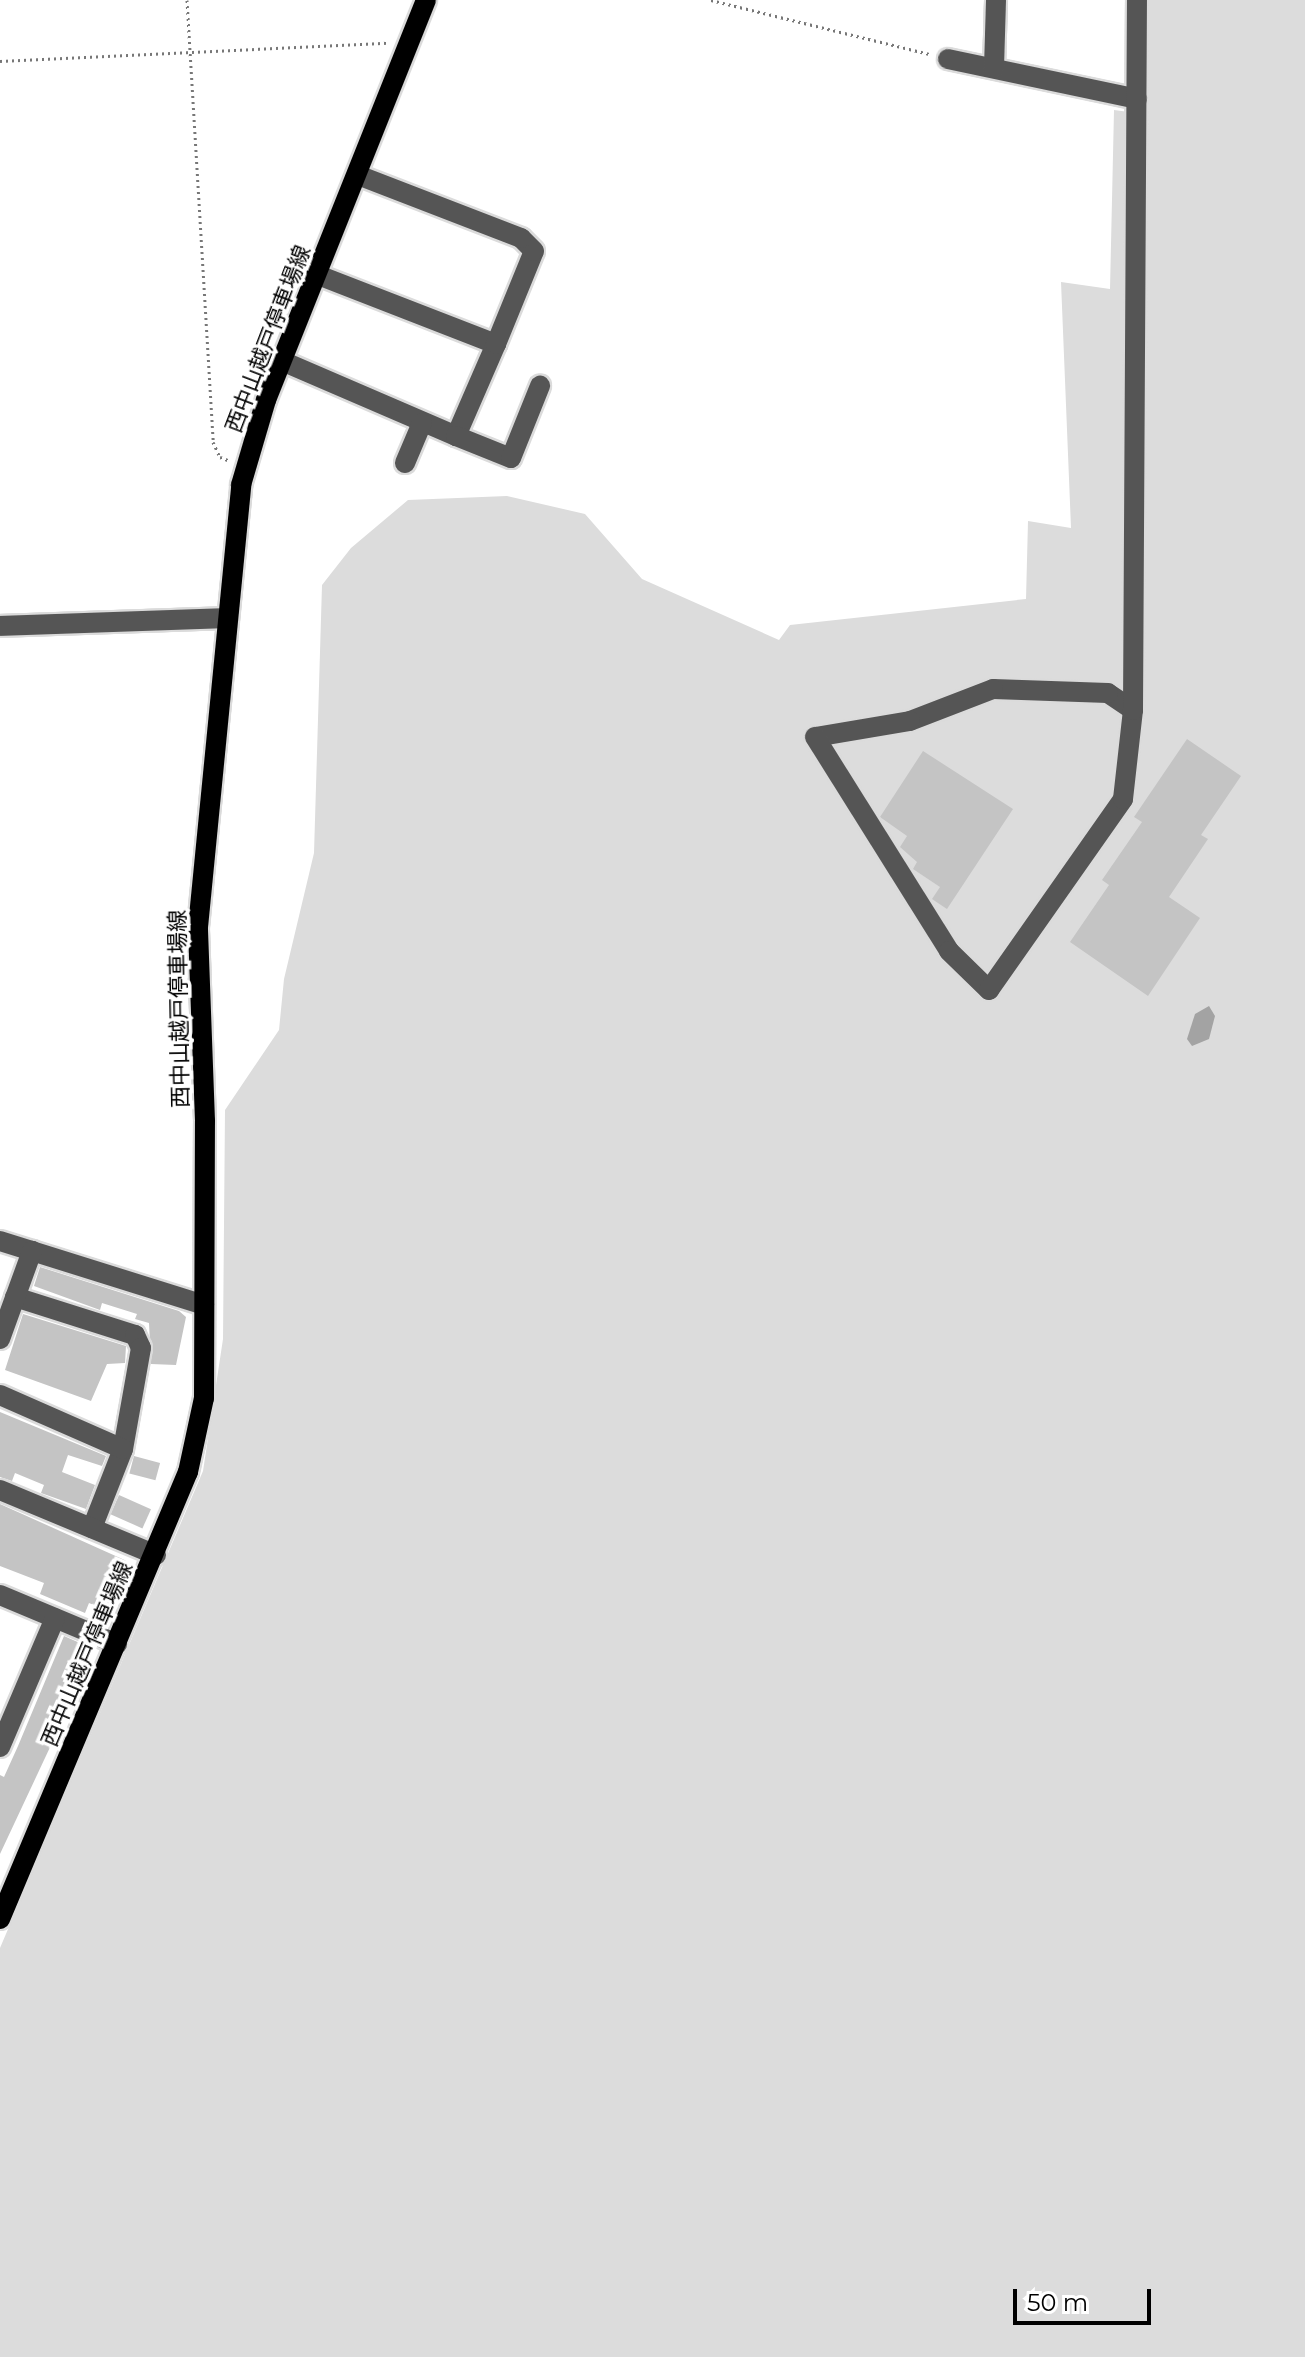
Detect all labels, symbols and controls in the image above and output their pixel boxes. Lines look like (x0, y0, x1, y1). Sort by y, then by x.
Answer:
street label: 西中山越戸停車場線 (220, 242, 316, 436)
street label: 西中山越戸停車場線 (164, 910, 194, 1108)
street label: 西中山越戸停車場線 (36, 1558, 138, 1750)
scale bar (1017, 2273, 1155, 2323)
text: 50 m (1027, 2288, 1088, 2317)

